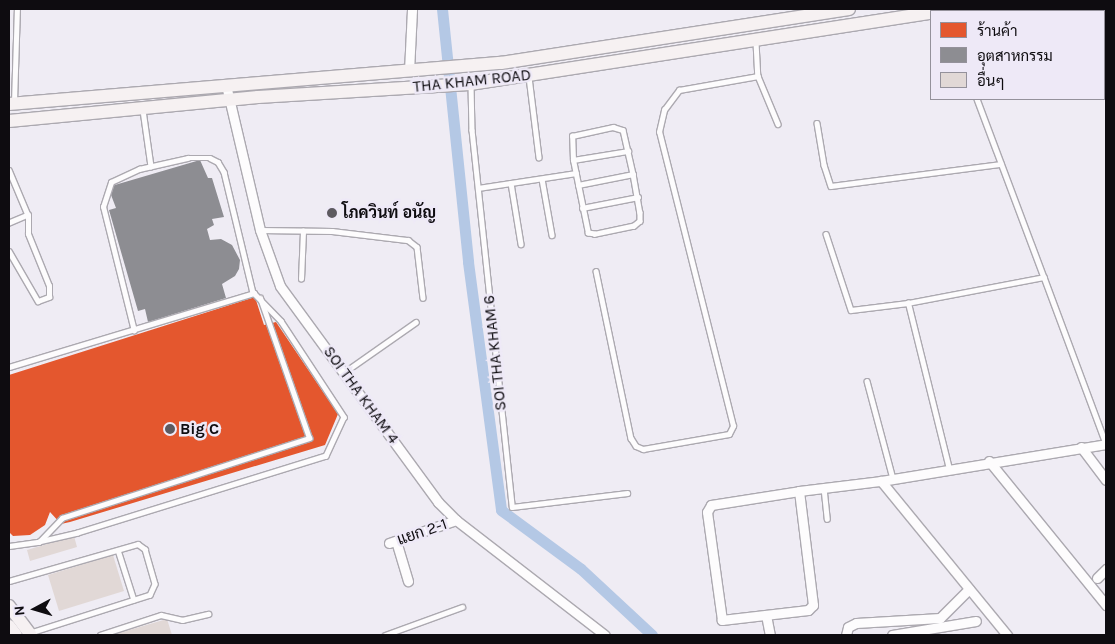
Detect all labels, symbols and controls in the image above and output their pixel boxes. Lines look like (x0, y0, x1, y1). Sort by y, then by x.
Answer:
legend (930, 10, 1105, 100)
text: ร้านค้า (977, 22, 1017, 40)
text: อุตสาหกรรม (977, 47, 1053, 65)
street label: THA KHAM ROAD (412, 65, 532, 97)
text: อื่นๆ (977, 72, 1005, 90)
place label: โภควินท์ อนัญ (342, 203, 436, 223)
marker: โภควินท์ อนัญ (326, 207, 338, 219)
street label: SOI THA KHAM 6 (479, 294, 511, 412)
street label: SOI THA KHAM 4 (319, 342, 403, 448)
place label: Big C (180, 419, 219, 439)
marker: Big C (164, 423, 176, 435)
street label: แยก 2-1 (394, 515, 450, 549)
north arrow (10, 584, 60, 634)
text: N (11, 605, 29, 617)

